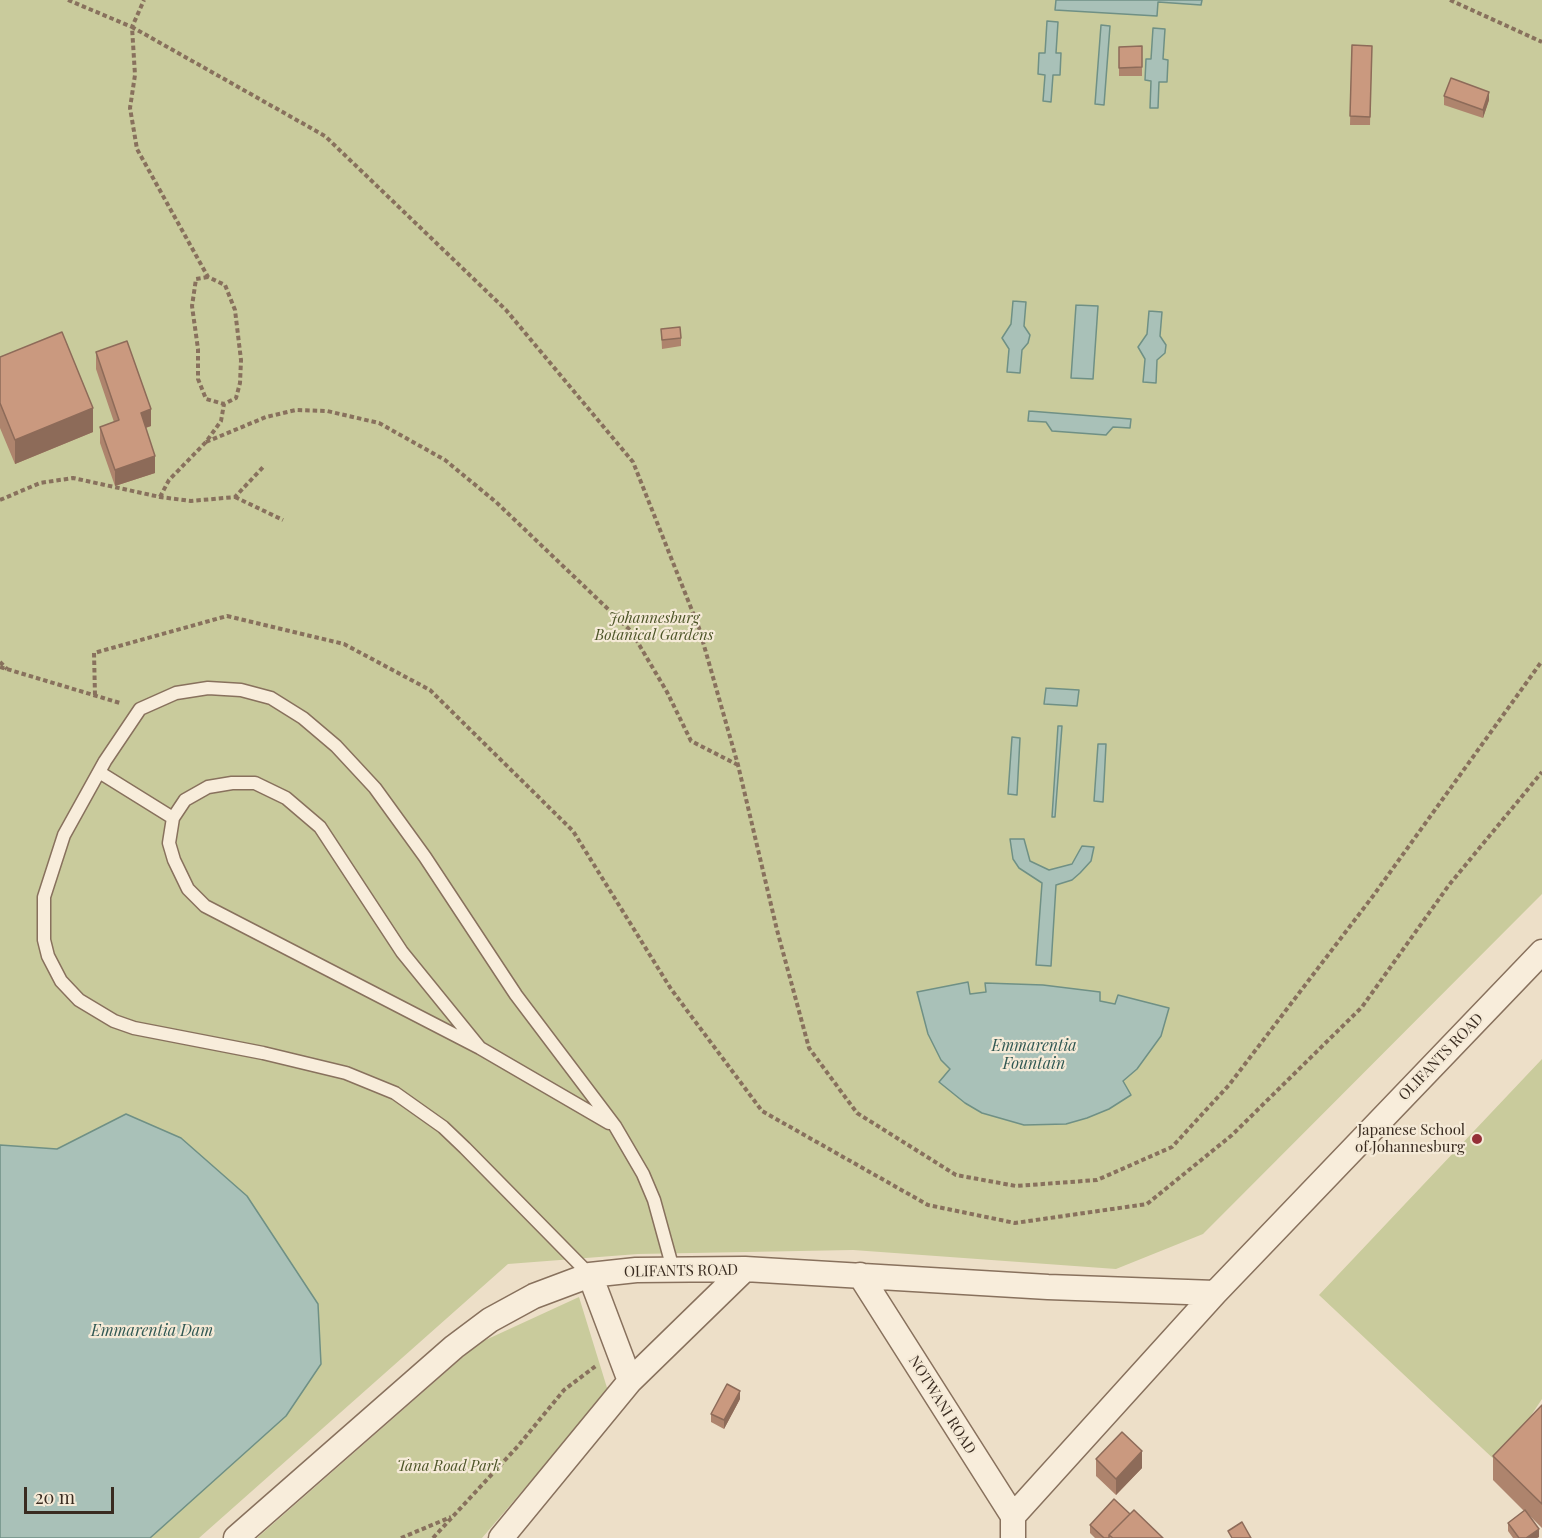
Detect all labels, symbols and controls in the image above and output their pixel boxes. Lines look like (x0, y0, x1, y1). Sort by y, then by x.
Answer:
park label: Johannesburg Botanical Gardens (595, 609, 713, 644)
street label: OLIFANTS ROAD (1395, 1010, 1487, 1104)
water label: Emmarentia Fountain (991, 1036, 1077, 1074)
place label: Japanese School of Johannesburg (1355, 1121, 1465, 1156)
marker: Japanese School of Johannesburg (1470, 1132, 1484, 1146)
street label: OLIFANTS ROAD (624, 1261, 738, 1281)
water label: Emmarentia Dam (91, 1321, 213, 1341)
street label: NOTWANI ROAD (904, 1352, 980, 1458)
park label: Tana Road Park (397, 1457, 501, 1475)
scale bar (27, 1475, 117, 1513)
text: 20 m (35, 1485, 75, 1509)

